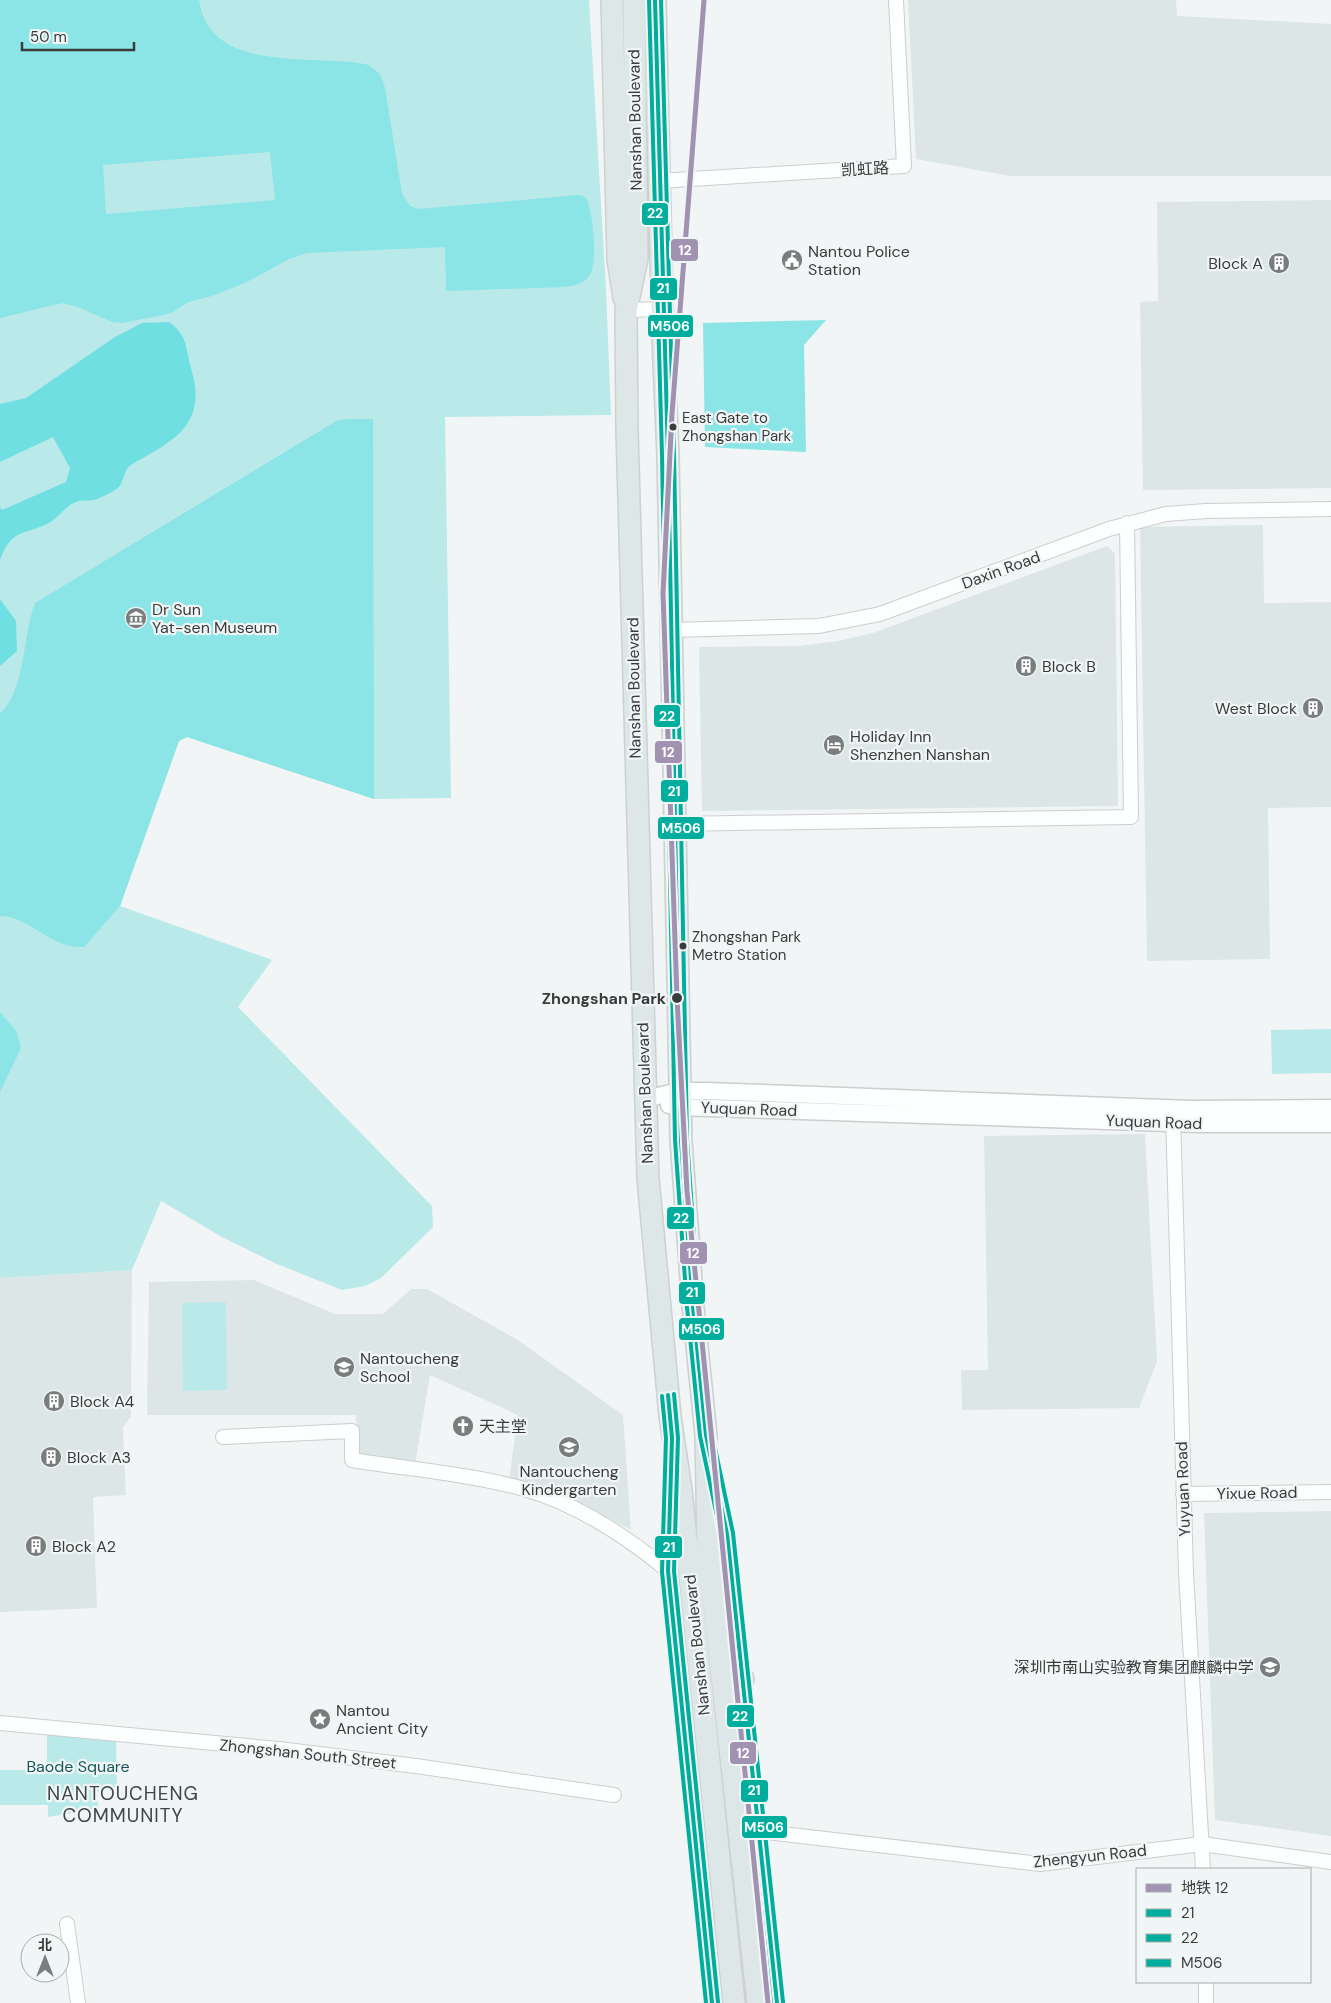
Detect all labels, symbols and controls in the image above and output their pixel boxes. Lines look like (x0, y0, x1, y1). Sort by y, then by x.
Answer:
scale bar (22, 20, 135, 52)
text: 50 m (30, 27, 67, 47)
street label: Nanshan Boulevard (623, 49, 647, 191)
street label: 凯虹路 (840, 157, 890, 181)
line badge: 22 (641, 202, 669, 226)
text: 22 (647, 204, 663, 222)
line badge: 12 (670, 238, 699, 262)
text: 12 (678, 241, 692, 259)
place label: Nantou Police Station (808, 241, 910, 280)
public building icon: Nantou Police Station (780, 248, 804, 272)
building icon: Block A (1267, 251, 1291, 275)
place label: Block A (1208, 253, 1263, 274)
line badge: 21 (649, 277, 678, 301)
text: 21 (656, 279, 670, 297)
line badge: M506 (647, 314, 694, 338)
text: M506 (650, 317, 690, 335)
place label: East Gate to Zhongshan Park (682, 408, 792, 446)
marker: East Gate to Zhongshan Park (668, 422, 678, 432)
street label: Daxin Road (959, 546, 1043, 594)
place label: Dr Sun Yat-sen Museum (152, 599, 277, 638)
museum icon: Dr Sun Yat-sen Museum (124, 606, 148, 630)
street label: Nanshan Boulevard (622, 617, 646, 759)
building icon: Block B (1014, 654, 1038, 678)
place label: Block B (1042, 656, 1096, 677)
building icon: West Block (1301, 696, 1325, 720)
place label: West Block (1215, 698, 1297, 719)
line badge: 22 (653, 704, 681, 728)
text: 22 (659, 707, 675, 725)
place label: Holiday Inn Shenzhen Nanshan (850, 726, 990, 765)
hotel icon: Holiday Inn Shenzhen Nanshan (822, 733, 846, 757)
line badge: 12 (654, 740, 683, 764)
text: 12 (661, 743, 675, 761)
line badge: 21 (660, 779, 689, 803)
text: 21 (667, 782, 681, 800)
line badge: M506 (657, 816, 705, 840)
text: M506 (661, 819, 701, 837)
place label: Zhongshan Park Metro Station (692, 927, 802, 965)
marker: Zhongshan Park Metro Station (678, 941, 688, 951)
place label: Zhongshan Park (542, 988, 667, 1009)
marker: Zhongshan Park (670, 991, 684, 1005)
street label: Nanshan Boulevard (632, 1022, 658, 1164)
street label: Yuquan Road (700, 1097, 798, 1121)
street label: Yuquan Road (1105, 1110, 1203, 1134)
line badge: 22 (666, 1206, 695, 1230)
text: 22 (673, 1209, 689, 1227)
line badge: 12 (679, 1241, 708, 1265)
text: 12 (686, 1244, 700, 1262)
line badge: 21 (678, 1281, 706, 1305)
text: 21 (685, 1283, 699, 1301)
line badge: M506 (678, 1317, 725, 1341)
text: M506 (681, 1320, 721, 1338)
place label: Nantoucheng School (360, 1348, 459, 1387)
school or university icon: Nantoucheng School (332, 1355, 356, 1379)
building icon: Block A4 (42, 1389, 66, 1413)
place label: Block A4 (70, 1391, 134, 1412)
church icon: 天主堂 (451, 1414, 475, 1438)
place label: 天主堂 (479, 1416, 527, 1437)
school or university icon: Nantoucheng Kindergarten (557, 1435, 581, 1459)
street label: Yuyuan Road (1171, 1441, 1195, 1537)
building icon: Block A3 (39, 1445, 63, 1469)
place label: Block A3 (67, 1447, 131, 1468)
place label: Nantoucheng Kindergarten (519, 1461, 619, 1500)
street label: Yixue Road (1216, 1482, 1298, 1504)
building icon: Block A2 (24, 1534, 48, 1558)
line badge: 21 (654, 1535, 683, 1559)
place label: Block A2 (52, 1536, 116, 1557)
text: 21 (662, 1538, 676, 1556)
street label: Nanshan Boulevard (679, 1574, 715, 1716)
school or university icon: 深圳市南山实验教育集团麒麟中学 (1258, 1655, 1282, 1679)
place label: 深圳市南山实验教育集团麒麟中学 (1014, 1657, 1254, 1678)
place label: Nantou Ancient City (336, 1700, 428, 1739)
line badge: 22 (726, 1704, 755, 1728)
place icon: Nantou Ancient City (308, 1707, 332, 1731)
text: 22 (732, 1707, 748, 1725)
street label: Zhongshan South Street (218, 1734, 398, 1774)
line badge: 12 (729, 1741, 757, 1765)
text: 12 (736, 1744, 750, 1762)
park label: Baode Square (26, 1756, 130, 1777)
line badge: 21 (740, 1779, 769, 1803)
district label: NANTOUCHENG COMMUNITY (47, 1781, 199, 1828)
text: 21 (747, 1781, 761, 1799)
line badge: M506 (741, 1815, 788, 1839)
text: M506 (744, 1818, 784, 1836)
street label: Zhengyun Road (1032, 1840, 1148, 1872)
legend (1136, 1868, 1311, 1983)
text: 地铁 12 (1181, 1878, 1228, 1898)
text: 21 (1181, 1903, 1194, 1923)
text: 22 (1181, 1928, 1198, 1948)
north arrow (20, 1933, 70, 1983)
text: 北 (38, 1936, 52, 1954)
text: M506 (1181, 1953, 1222, 1973)

